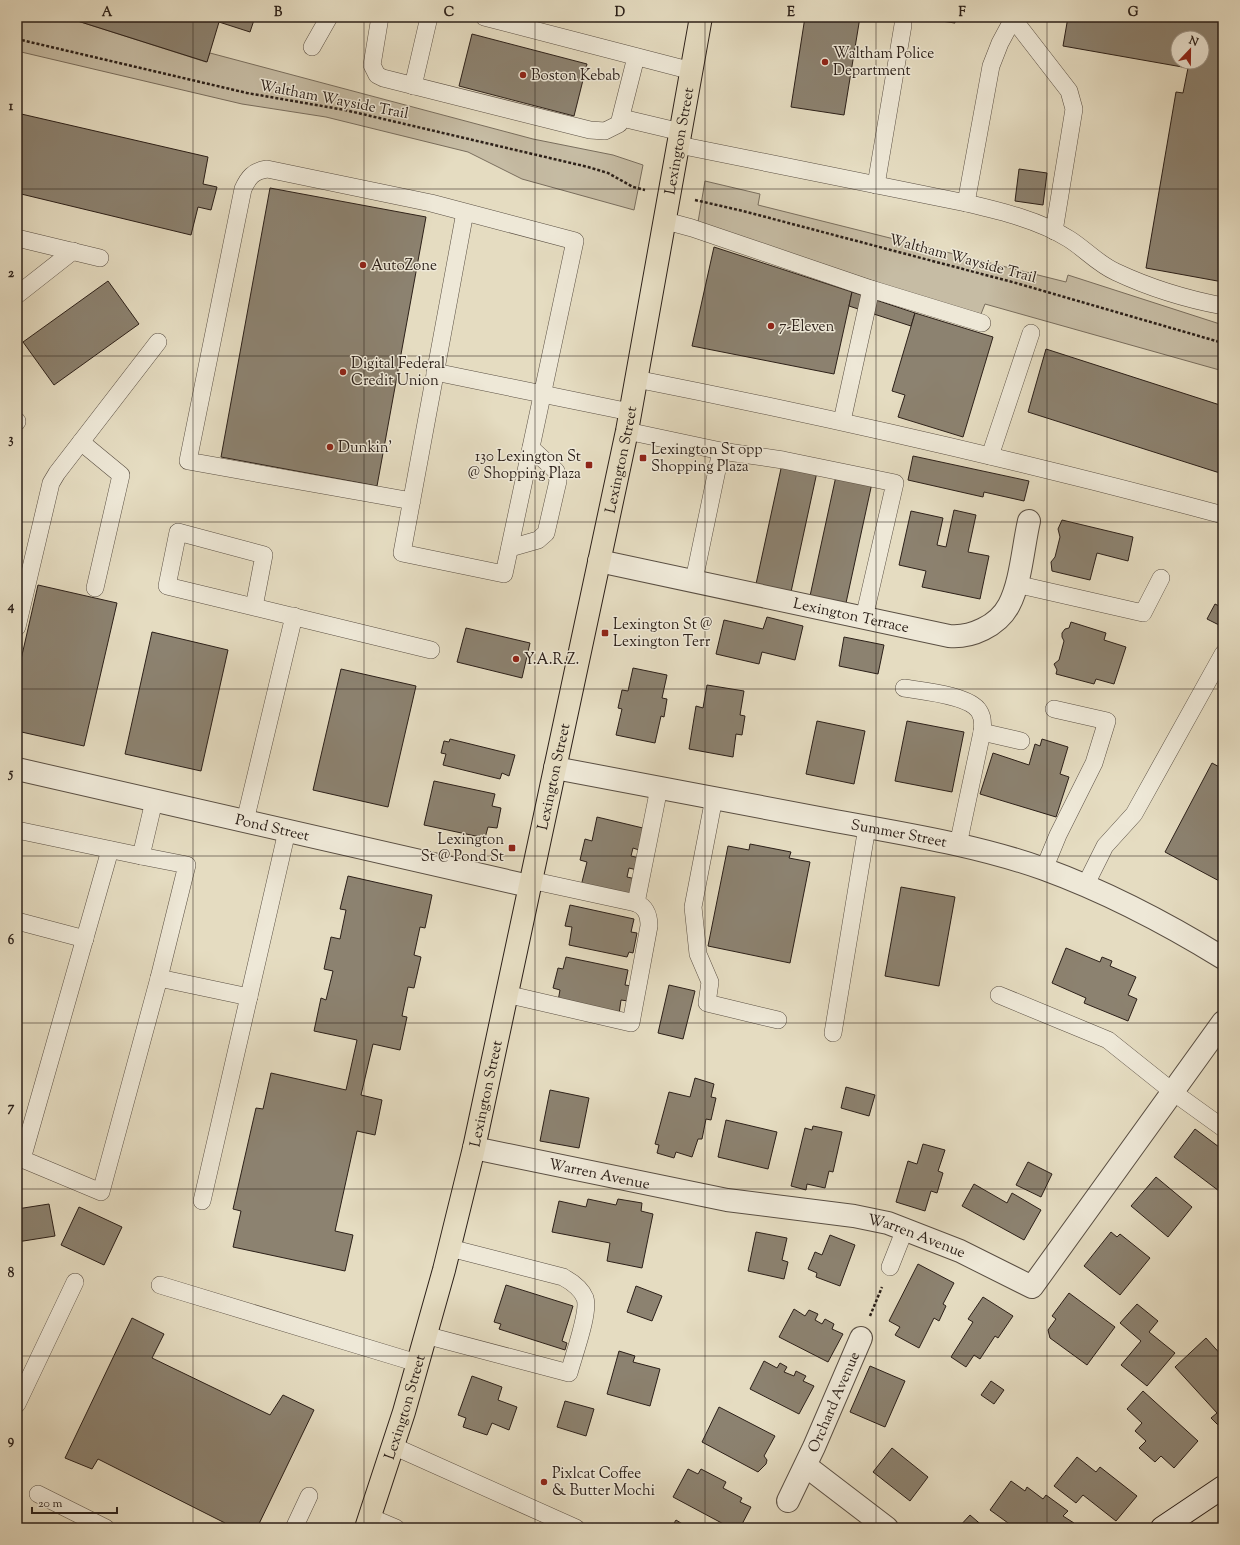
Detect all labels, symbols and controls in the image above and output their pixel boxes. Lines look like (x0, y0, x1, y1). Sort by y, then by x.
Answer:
text: A (102, 4, 113, 22)
text: B (274, 4, 283, 22)
text: C (444, 4, 454, 22)
text: D (615, 4, 625, 22)
text: E (787, 4, 795, 22)
text: F (958, 4, 966, 22)
text: G (1128, 4, 1139, 22)
north arrow (1170, 30, 1210, 70)
text: N (1185, 32, 1201, 51)
place label: Waltham Police Department (833, 44, 934, 82)
marker: Waltham Police Department (820, 57, 830, 67)
place label: Boston Kebab (531, 66, 620, 87)
marker: Boston Kebab (518, 70, 528, 80)
street label: Waltham Wayside Trail (257, 76, 410, 125)
street label: Lexington Street (660, 86, 700, 197)
text: 1 (9, 98, 14, 116)
street label: Waltham Wayside Trail (887, 230, 1039, 289)
place label: AutoZone (371, 256, 437, 277)
marker: AutoZone (358, 260, 368, 270)
text: 2 (8, 265, 15, 283)
place label: 7-Eleven (779, 317, 835, 338)
marker: 7-Eleven (766, 321, 776, 331)
place label: Digital Federal Credit Union (351, 354, 445, 392)
marker: Digital Federal Credit Union (338, 367, 348, 377)
street label: Lexington Street (601, 405, 643, 515)
text: 3 (8, 431, 14, 449)
place label: Dunkin' (338, 438, 392, 459)
place label: Lexington St opp Shopping Plaza (651, 440, 763, 478)
marker: Dunkin' (325, 442, 335, 452)
place label: 130 Lexington St @ Shopping Plaza (468, 447, 581, 485)
marker: Lexington St opp Shopping Plaza (638, 453, 648, 463)
marker: 130 Lexington St @ Shopping Plaza (584, 460, 594, 470)
street label: Lexington Terrace (791, 594, 911, 639)
text: 4 (7, 598, 15, 616)
place label: Lexington St @ Lexington Terr (613, 615, 712, 653)
marker: Lexington St @ Lexington Terr (600, 628, 610, 638)
place label: Y.A.R.Z. (524, 650, 579, 671)
marker: Y.A.R.Z. (511, 654, 521, 664)
street label: Lexington Street (533, 722, 576, 832)
text: 5 (8, 765, 14, 783)
street label: Pond Street (233, 810, 311, 847)
street label: Summer Street (849, 815, 948, 854)
place label: Lexington St @ Pond St (421, 830, 504, 868)
marker: Lexington St @ Pond St (507, 843, 517, 853)
text: 6 (8, 932, 15, 950)
street label: Lexington Street (465, 1038, 509, 1149)
text: 7 (8, 1099, 15, 1117)
street label: Warren Avenue (547, 1155, 652, 1196)
street label: Warren Avenue (865, 1210, 969, 1264)
text: 8 (8, 1265, 15, 1283)
street label: Orchard Avenue (804, 1349, 866, 1456)
street label: Lexington Street (380, 1353, 432, 1463)
text: 9 (8, 1432, 15, 1450)
place label: Pixlcat Coffee & Butter Mochi (552, 1464, 655, 1502)
marker: Pixlcat Coffee & Butter Mochi (539, 1477, 549, 1487)
scale bar (32, 1489, 117, 1515)
text: 20 m (38, 1495, 63, 1513)

